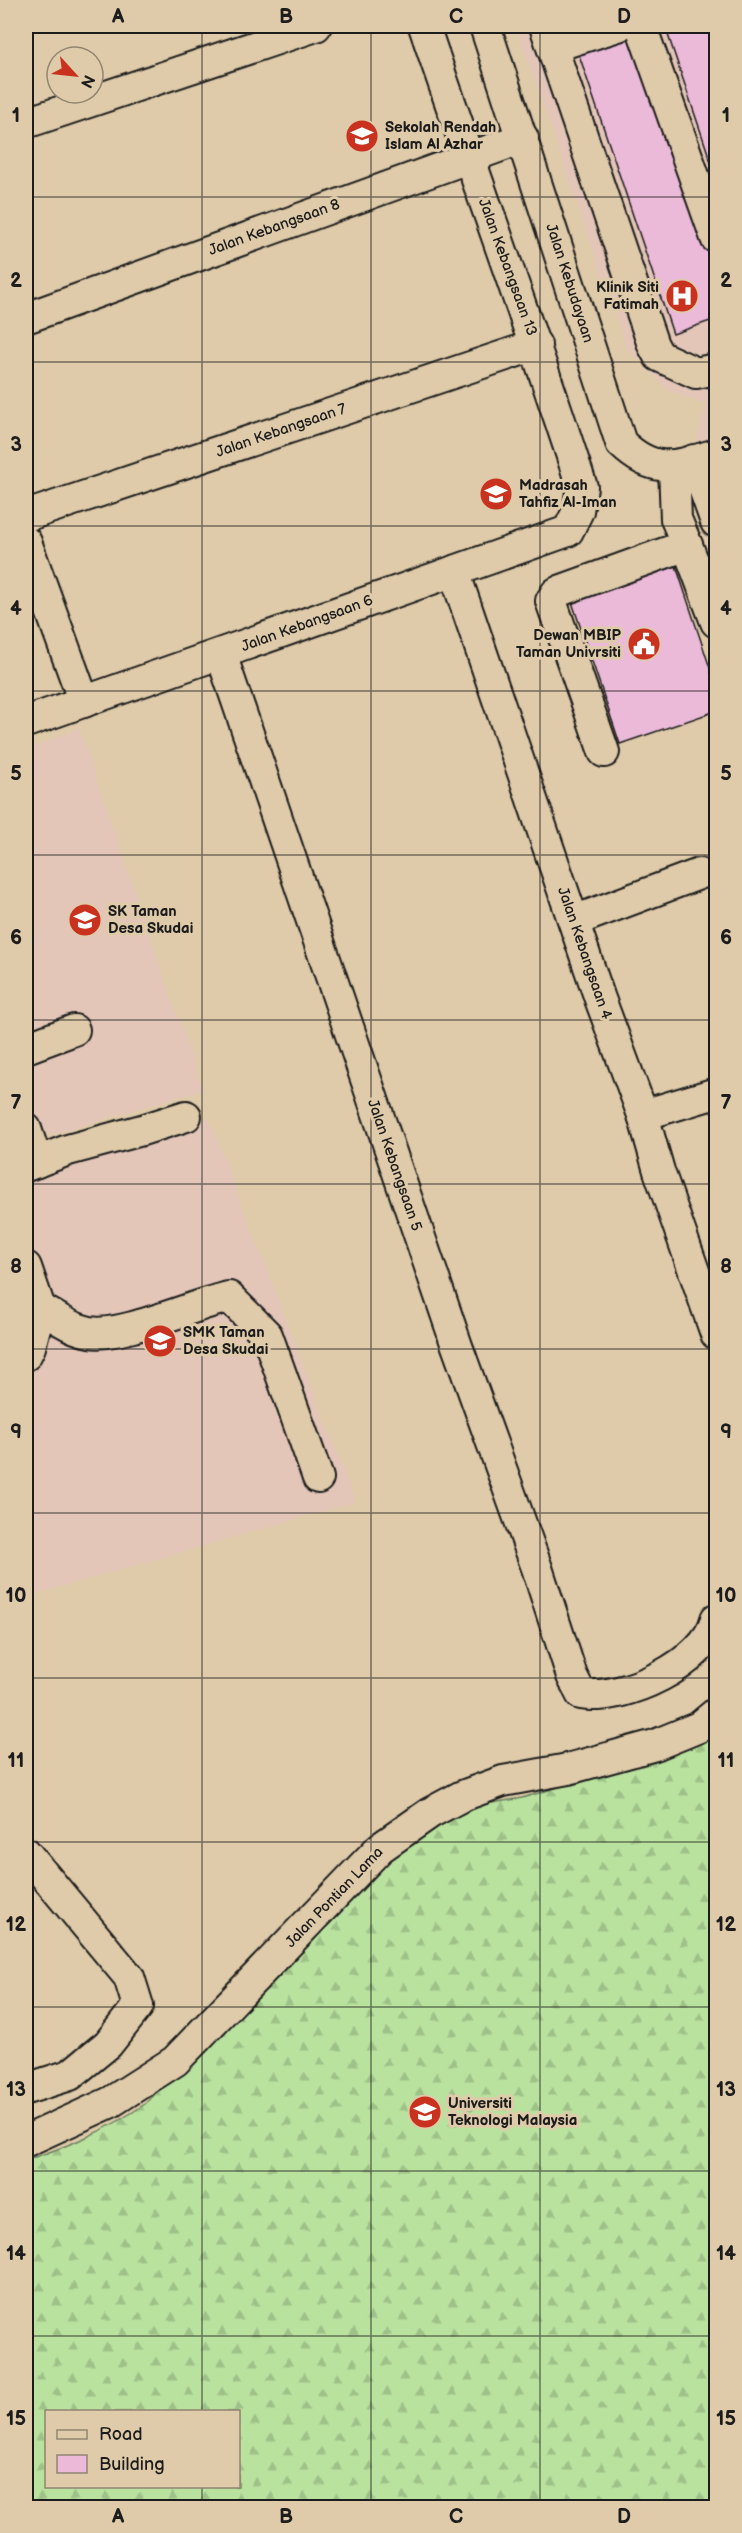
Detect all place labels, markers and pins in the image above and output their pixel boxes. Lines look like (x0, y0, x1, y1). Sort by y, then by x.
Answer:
school or university icon: Sekolah Rendah Islam Al Azhar (344, 118, 380, 154)
place label: Sekolah Rendah Islam Al Azhar (385, 118, 496, 154)
place label: Klinik Siti Fatimah (596, 278, 659, 314)
hospital icon: Klinik Siti Fatimah (664, 278, 700, 314)
school or university icon: Madrasah Tahfiz Al-Iman (478, 476, 514, 512)
place label: Madrasah Tahfiz Al-Iman (519, 476, 617, 512)
place label: Dewan MBIP Taman Univrsiti (516, 626, 622, 662)
public building icon: Dewan MBIP Taman Univrsiti (626, 626, 662, 662)
school or university icon: SK Taman Desa Skudai (67, 902, 103, 938)
place label: SK Taman Desa Skudai (108, 902, 193, 938)
school or university icon: SMK Taman Desa Skudai (142, 1323, 178, 1359)
place label: SMK Taman Desa Skudai (183, 1323, 268, 1359)
school or university icon: Universiti Teknologi Malaysia (407, 2094, 443, 2130)
place label: Universiti Teknologi Malaysia (448, 2094, 577, 2130)

